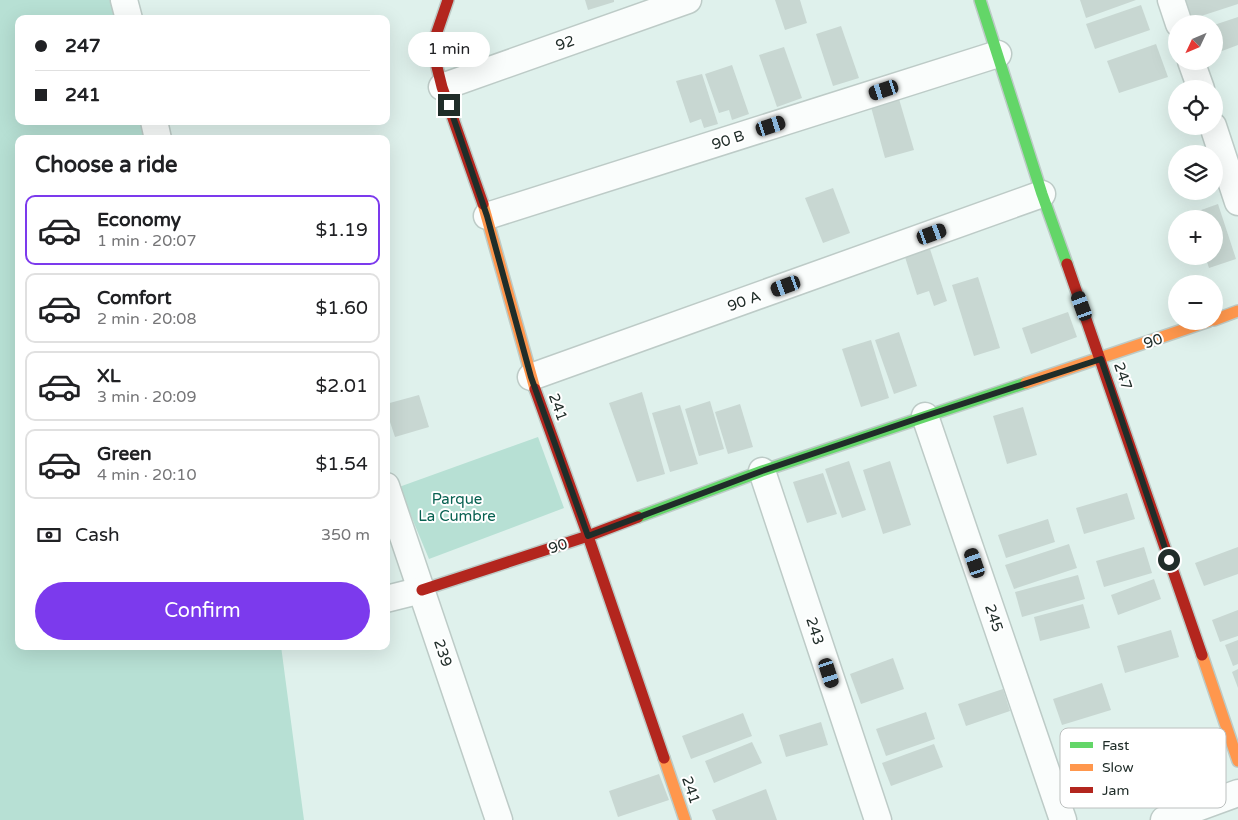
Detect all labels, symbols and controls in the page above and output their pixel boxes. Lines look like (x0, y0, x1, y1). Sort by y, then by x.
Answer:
north arrow (1168, 15, 1222, 70)
map controls (1168, 15, 1223, 330)
street label: 92 (553, 31, 577, 55)
callout: 1 min (408, 32, 490, 68)
text: 247 (65, 35, 101, 57)
text: 1 min (428, 39, 470, 59)
car (867, 78, 900, 102)
button: locate (1168, 80, 1223, 135)
text: 241 (65, 84, 101, 106)
route end (438, 94, 460, 116)
car (754, 114, 787, 138)
street label: 90 B (709, 126, 747, 154)
button: layers (1168, 145, 1223, 200)
text: Choose a ride (35, 152, 178, 178)
icon: car (37, 208, 82, 253)
text: Economy (97, 209, 181, 231)
button: + (1168, 210, 1223, 265)
text: $1.19 (316, 219, 368, 241)
car (915, 222, 948, 246)
text: 1 min · 20:07 (97, 231, 196, 251)
car (769, 274, 802, 298)
button: − (1168, 275, 1223, 330)
icon: car (37, 286, 82, 331)
text: Comfort (97, 287, 171, 309)
street label: 90 A (725, 287, 763, 315)
car (1069, 289, 1094, 323)
text: $1.60 (316, 297, 368, 319)
text: 2 min · 20:08 (97, 309, 196, 329)
street label: 90 (1141, 329, 1165, 353)
street label: 247 (1110, 360, 1136, 392)
icon: car (37, 364, 82, 409)
text: XL (97, 365, 121, 387)
text: $2.01 (316, 375, 368, 397)
text: 3 min · 20:09 (97, 387, 196, 407)
street label: 241 (545, 391, 571, 423)
icon: car (37, 442, 82, 487)
text: Green (97, 443, 151, 465)
text: $1.54 (316, 453, 368, 475)
text: 4 min · 20:10 (97, 465, 196, 485)
park label: Parque La Cumbre (418, 490, 496, 525)
icon: cash (35, 521, 63, 549)
text: Cash (75, 524, 120, 546)
text: 350 m (321, 525, 370, 545)
street label: 90 (546, 535, 570, 557)
car (963, 546, 986, 580)
route start (1158, 549, 1180, 571)
button: Confirm (35, 582, 370, 640)
street label: 245 (981, 602, 1007, 634)
street label: 243 (802, 615, 828, 647)
street label: 239 (430, 637, 456, 669)
car (817, 656, 840, 690)
legend (1060, 728, 1226, 808)
text: Fast (1102, 737, 1130, 754)
text: Slow (1102, 759, 1134, 776)
street label: 241 (678, 774, 704, 806)
text: Jam (1102, 782, 1129, 799)

